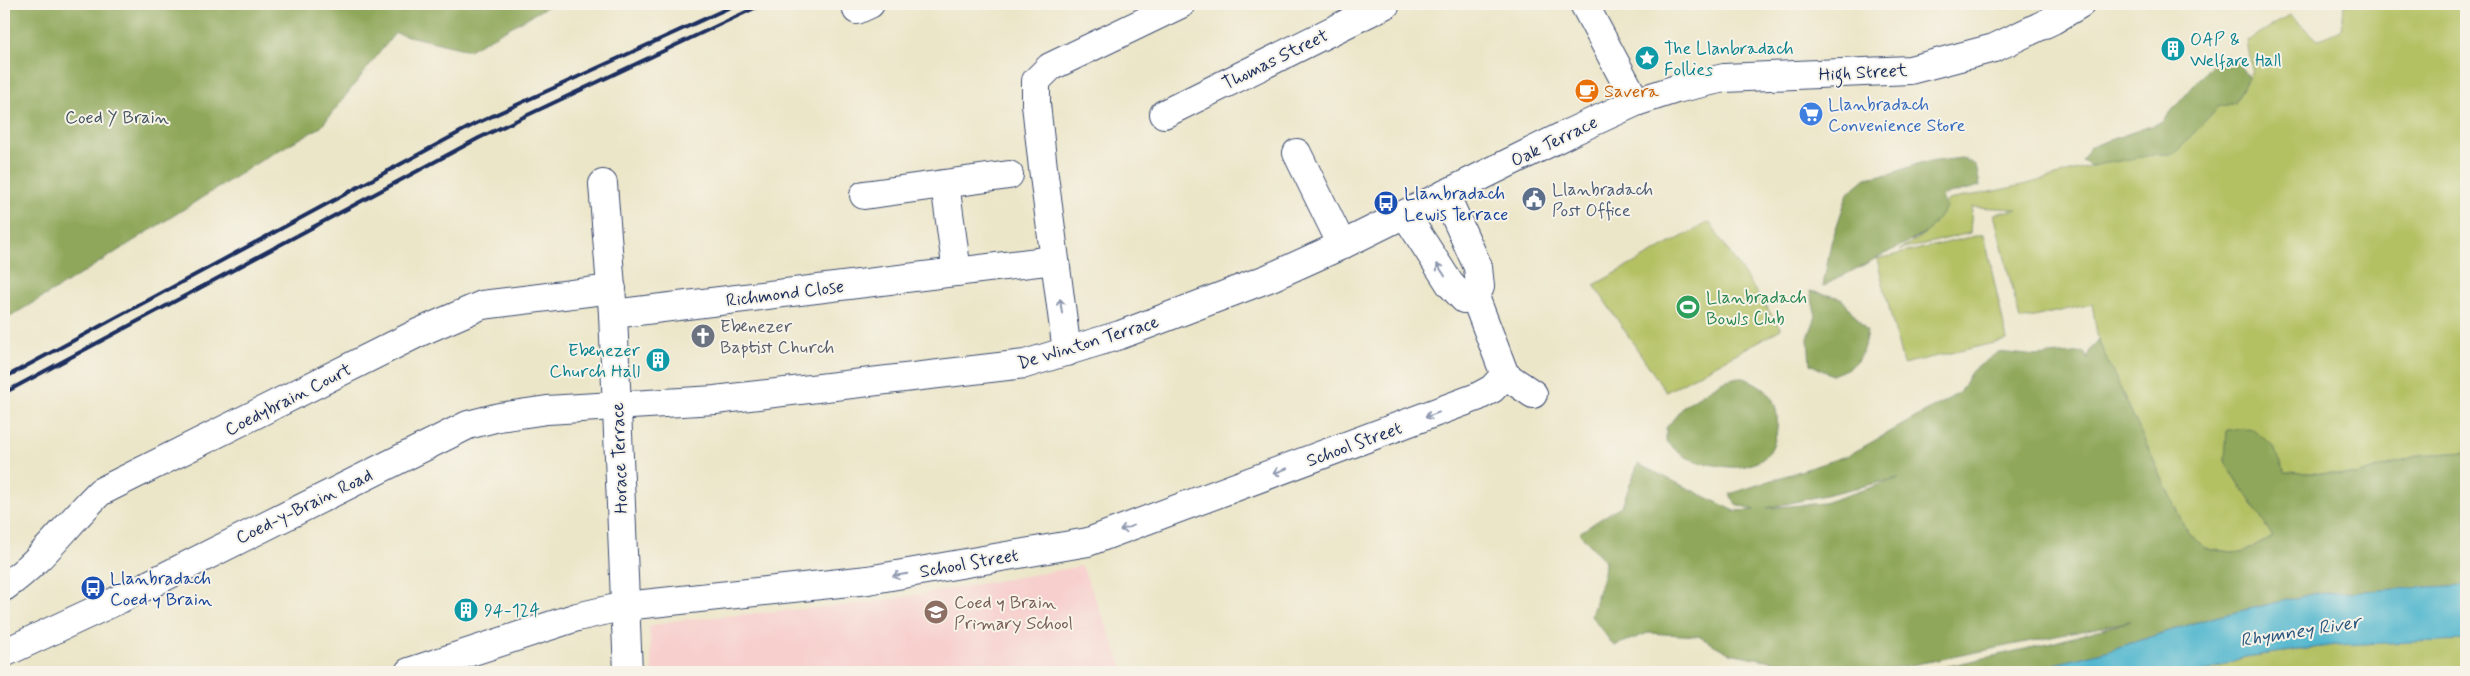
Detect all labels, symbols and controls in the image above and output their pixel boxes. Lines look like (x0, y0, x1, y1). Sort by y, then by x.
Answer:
street label: Thomas Street (1218, 24, 1332, 96)
place label: OAP & Welfare Hall (2190, 28, 2282, 73)
building icon: OAP & Welfare Hall (2160, 36, 2186, 62)
place label: The Llanbradach Follies (1664, 37, 1794, 82)
place icon: The Llanbradach Follies (1634, 45, 1660, 71)
street label: High Street (1818, 59, 1909, 89)
cafe icon: Savera (1574, 78, 1600, 104)
place label: Savera (1604, 80, 1659, 104)
place label: Llanbradach Convenience Store (1828, 93, 1966, 138)
supermarket icon: Llanbradach Convenience Store (1798, 101, 1824, 127)
park label: Coed Y Brain (65, 106, 169, 130)
street label: Oak Terrace (1507, 111, 1602, 173)
place label: Llanbradach Post Office (1552, 178, 1653, 223)
place label: Llanbradach Lewis Terrace (1404, 182, 1508, 227)
public building icon: Llanbradach Post Office (1521, 186, 1547, 212)
bus stop icon: Llanbradach Lewis Terrace (1373, 190, 1399, 216)
one-way arrow (1436, 264, 1446, 278)
street label: Richmond Close (725, 275, 845, 313)
place label: Llanbradach Bowls Club (1706, 286, 1807, 331)
sports icon: Llanbradach Bowls Club (1675, 294, 1701, 320)
one-way arrow (1055, 298, 1065, 314)
street label: De Winton Terrace (1015, 310, 1162, 376)
place label: Ebenezer Baptist Church (720, 315, 834, 360)
church icon: Ebenezer Baptist Church (690, 323, 716, 349)
place label: Ebenezer Church Hall (549, 339, 641, 384)
building icon: Ebenezer Church Hall (645, 347, 671, 373)
street label: Coedybrain Court (221, 358, 356, 442)
street label: Horace Terrace (606, 402, 634, 514)
one-way arrow (1425, 410, 1440, 420)
street label: School Street (1303, 416, 1406, 473)
street label: Coed-y-Brain Road (232, 463, 377, 550)
one-way arrow (1272, 468, 1287, 477)
one-way arrow (1120, 524, 1135, 533)
street label: School Street (918, 543, 1021, 584)
place label: Llanbradach Coed y Brain (110, 567, 212, 612)
one-way arrow (892, 570, 908, 580)
bus stop icon: Llanbradach Coed y Brain (80, 575, 106, 601)
place label: Coed y Brain Primary School (954, 591, 1073, 636)
building icon: 94-124 (453, 597, 479, 623)
place label: 94-124 (484, 599, 540, 623)
school or university icon: Coed y Brain Primary School (923, 599, 949, 625)
water label: Rhymney River (2238, 609, 2365, 653)

